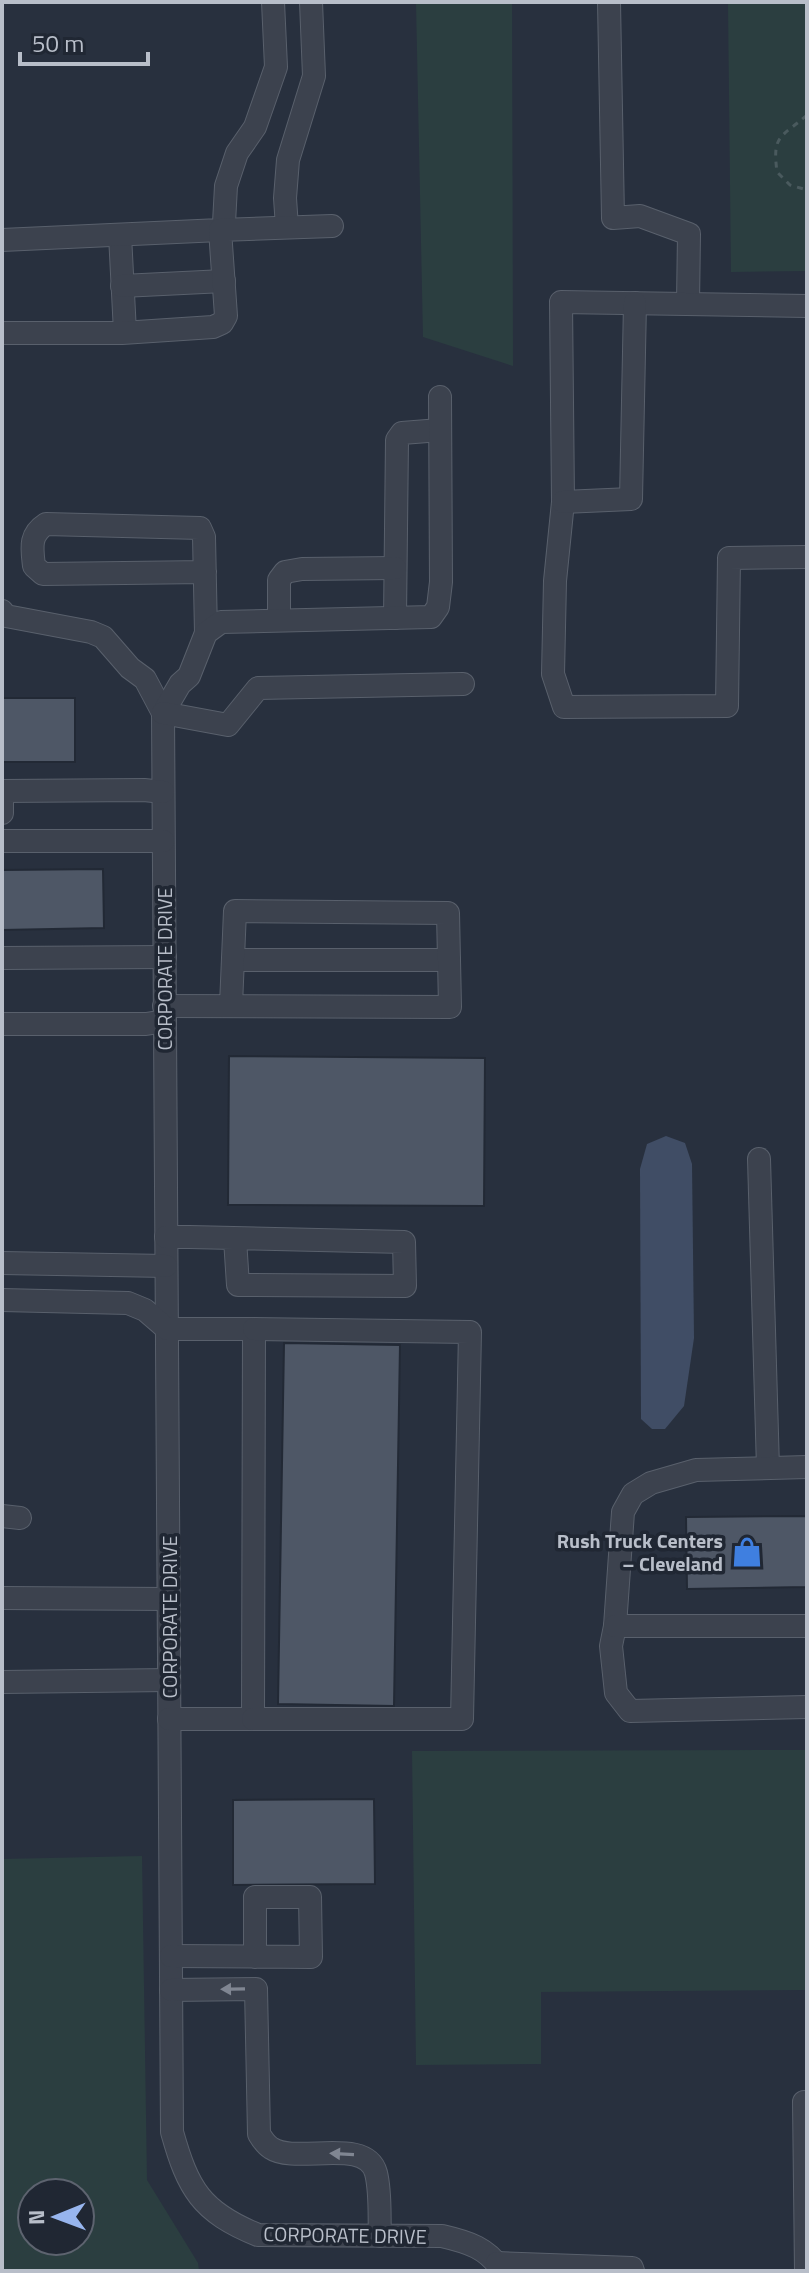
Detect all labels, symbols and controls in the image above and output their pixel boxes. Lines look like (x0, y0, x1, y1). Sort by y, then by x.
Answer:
scale bar (20, 16, 148, 66)
text: 50 m (32, 25, 84, 61)
street label: CORPORATE DRIVE (149, 887, 180, 1051)
place label: Rush Truck Centers – Cleveland (557, 1525, 723, 1579)
street label: CORPORATE DRIVE (154, 1535, 185, 1699)
shop icon: Rush Truck Centers – Cleveland (730, 1535, 764, 1569)
one-way arrow (220, 1983, 245, 1995)
one-way arrow (329, 2148, 354, 2161)
north arrow (16, 2177, 96, 2257)
text: N (19, 2209, 53, 2225)
street label: CORPORATE DRIVE (263, 2218, 427, 2252)

